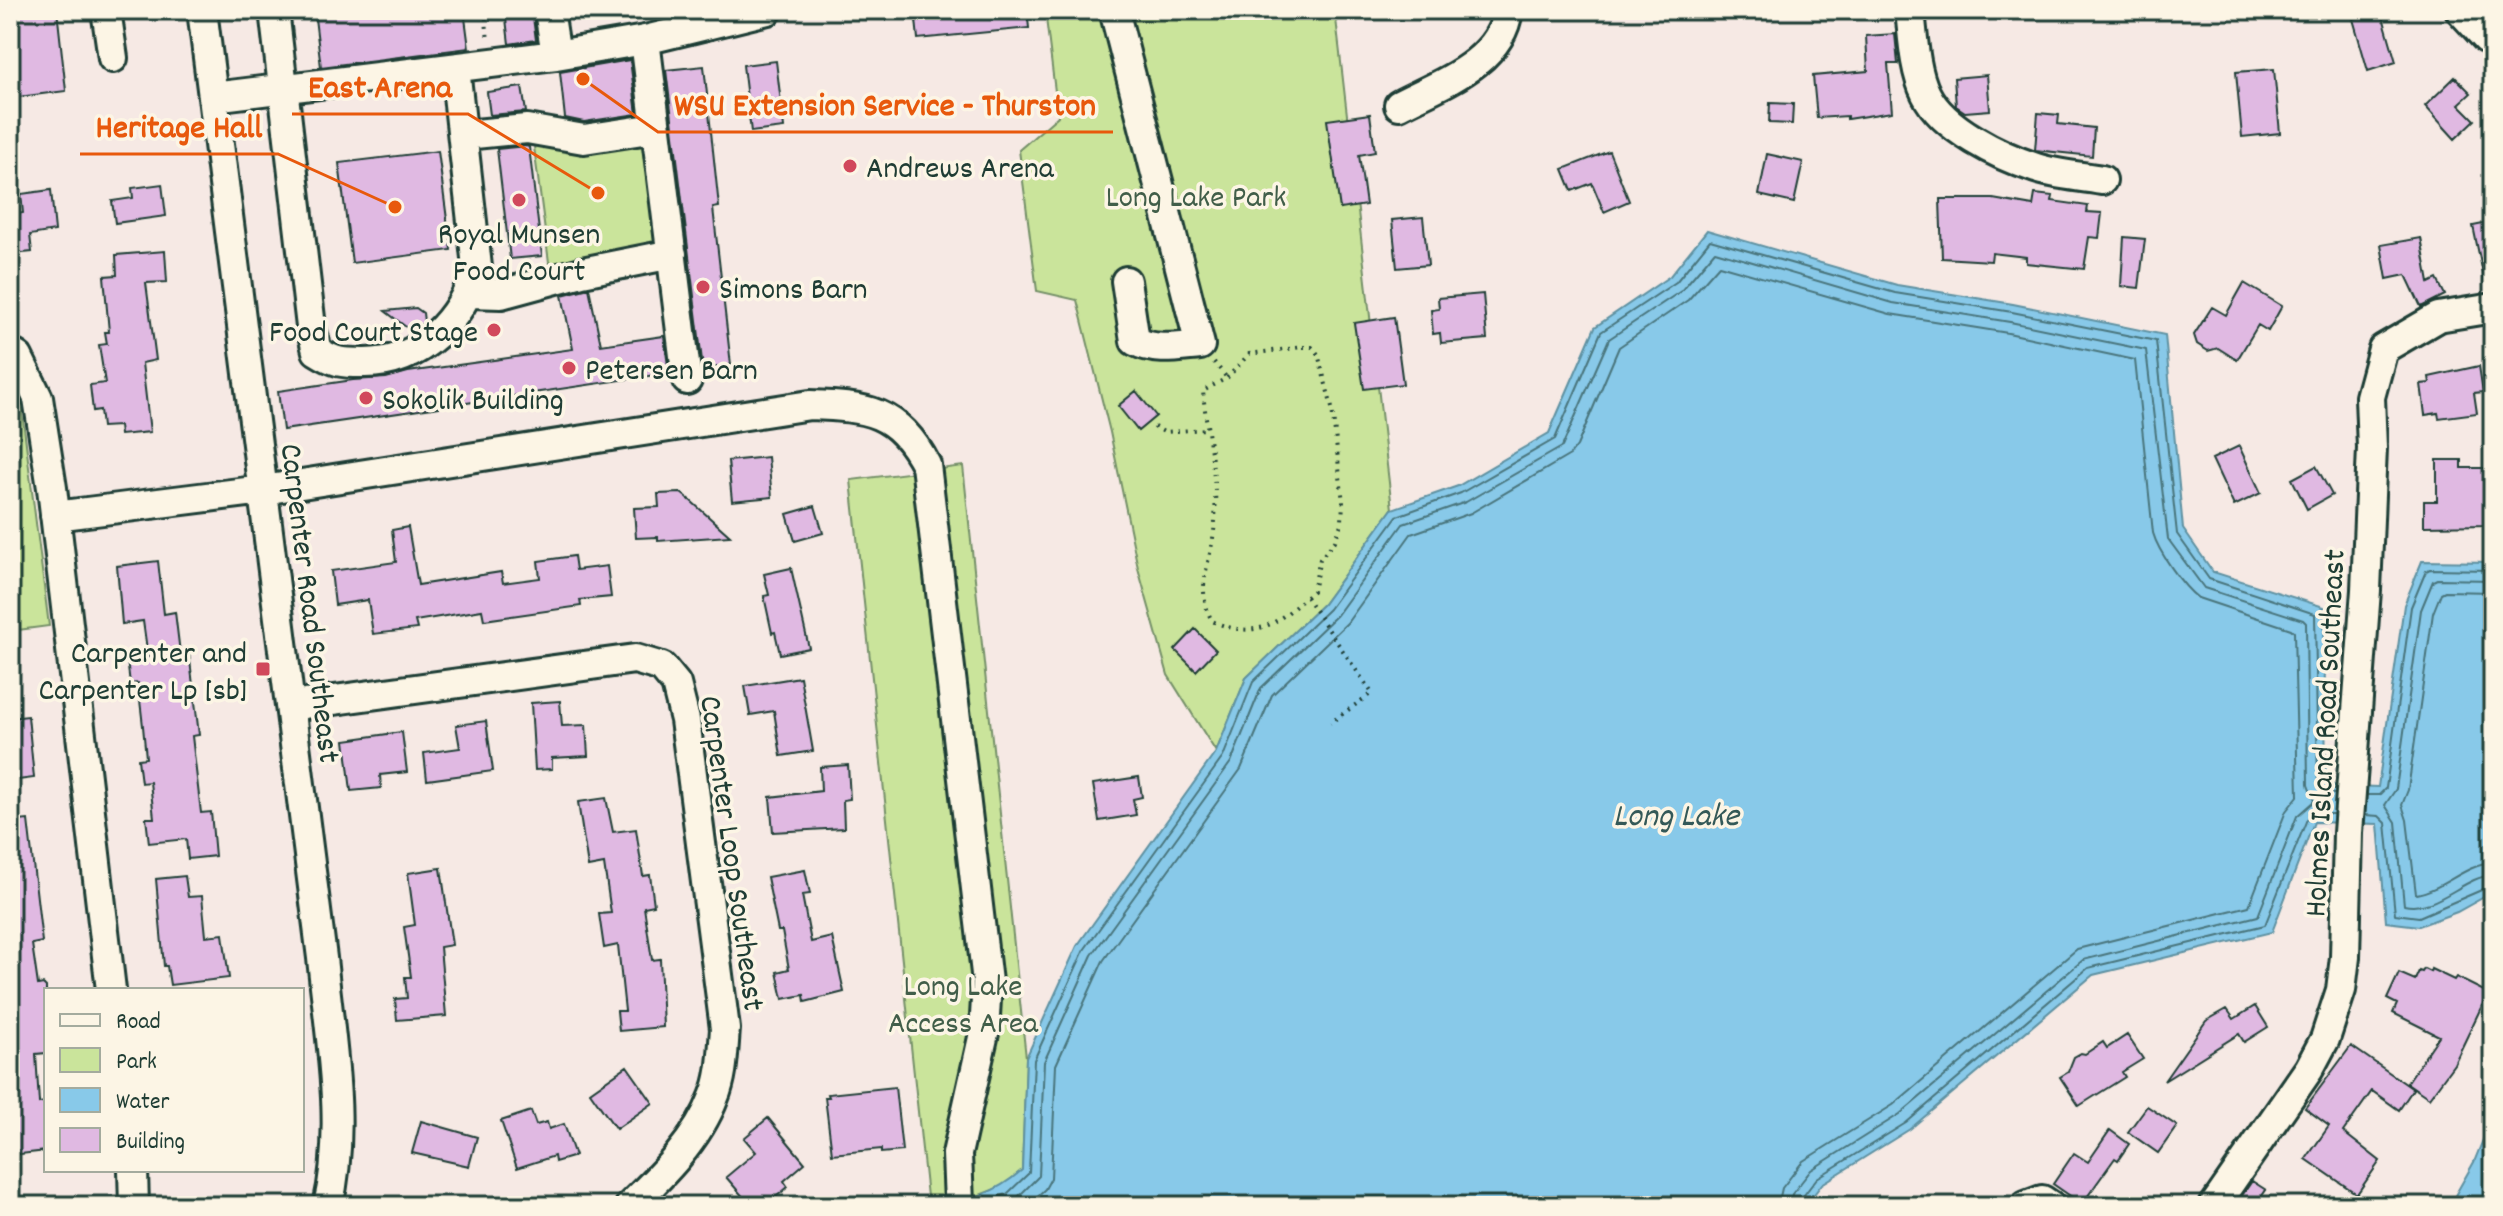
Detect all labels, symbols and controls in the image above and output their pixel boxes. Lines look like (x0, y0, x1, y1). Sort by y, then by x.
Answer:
callout: East Arena (292, 56, 468, 114)
text: East Arena (308, 66, 453, 115)
callout: WSU Extension Service - Thurston (658, 74, 1113, 132)
text: WSU Extension Service - Thurston (674, 84, 1096, 133)
callout: Heritage Hall (80, 96, 278, 154)
text: Heritage Hall (96, 106, 263, 155)
place label: Andrews Arena (866, 148, 1055, 194)
marker: Andrews Arena (841, 157, 859, 175)
park label: Long Lake Park (1106, 177, 1286, 223)
marker: Royal Munsen Food Court (510, 191, 528, 209)
place label: Royal Munsen Food Court (438, 214, 600, 297)
place label: Simons Barn (719, 269, 868, 315)
marker: Simons Barn (694, 278, 712, 296)
place label: Food Court Stage (269, 312, 478, 358)
marker: Food Court Stage (485, 321, 503, 339)
place label: Petersen Barn (585, 350, 758, 396)
marker: Petersen Barn (560, 359, 578, 377)
place label: Sokolik Building (382, 380, 564, 426)
marker: Sokolik Building (357, 389, 375, 407)
street label: Carpenter Road Southeast (265, 441, 349, 766)
street label: Holmes Island Road Southeast (2295, 548, 2361, 918)
place label: Carpenter and Carpenter Lp [sb] (38, 633, 247, 716)
marker: Carpenter and Carpenter Lp [sb] (254, 660, 272, 678)
street label: Carpenter Loop Southeast (684, 693, 774, 1015)
water label: Long Lake (1613, 794, 1741, 843)
park label: Long Lake Access Area (888, 966, 1039, 1049)
legend (44, 988, 304, 1172)
text: Road (116, 1006, 161, 1040)
text: Park (116, 1046, 157, 1080)
text: Water (116, 1086, 169, 1120)
text: Building (116, 1126, 185, 1160)

